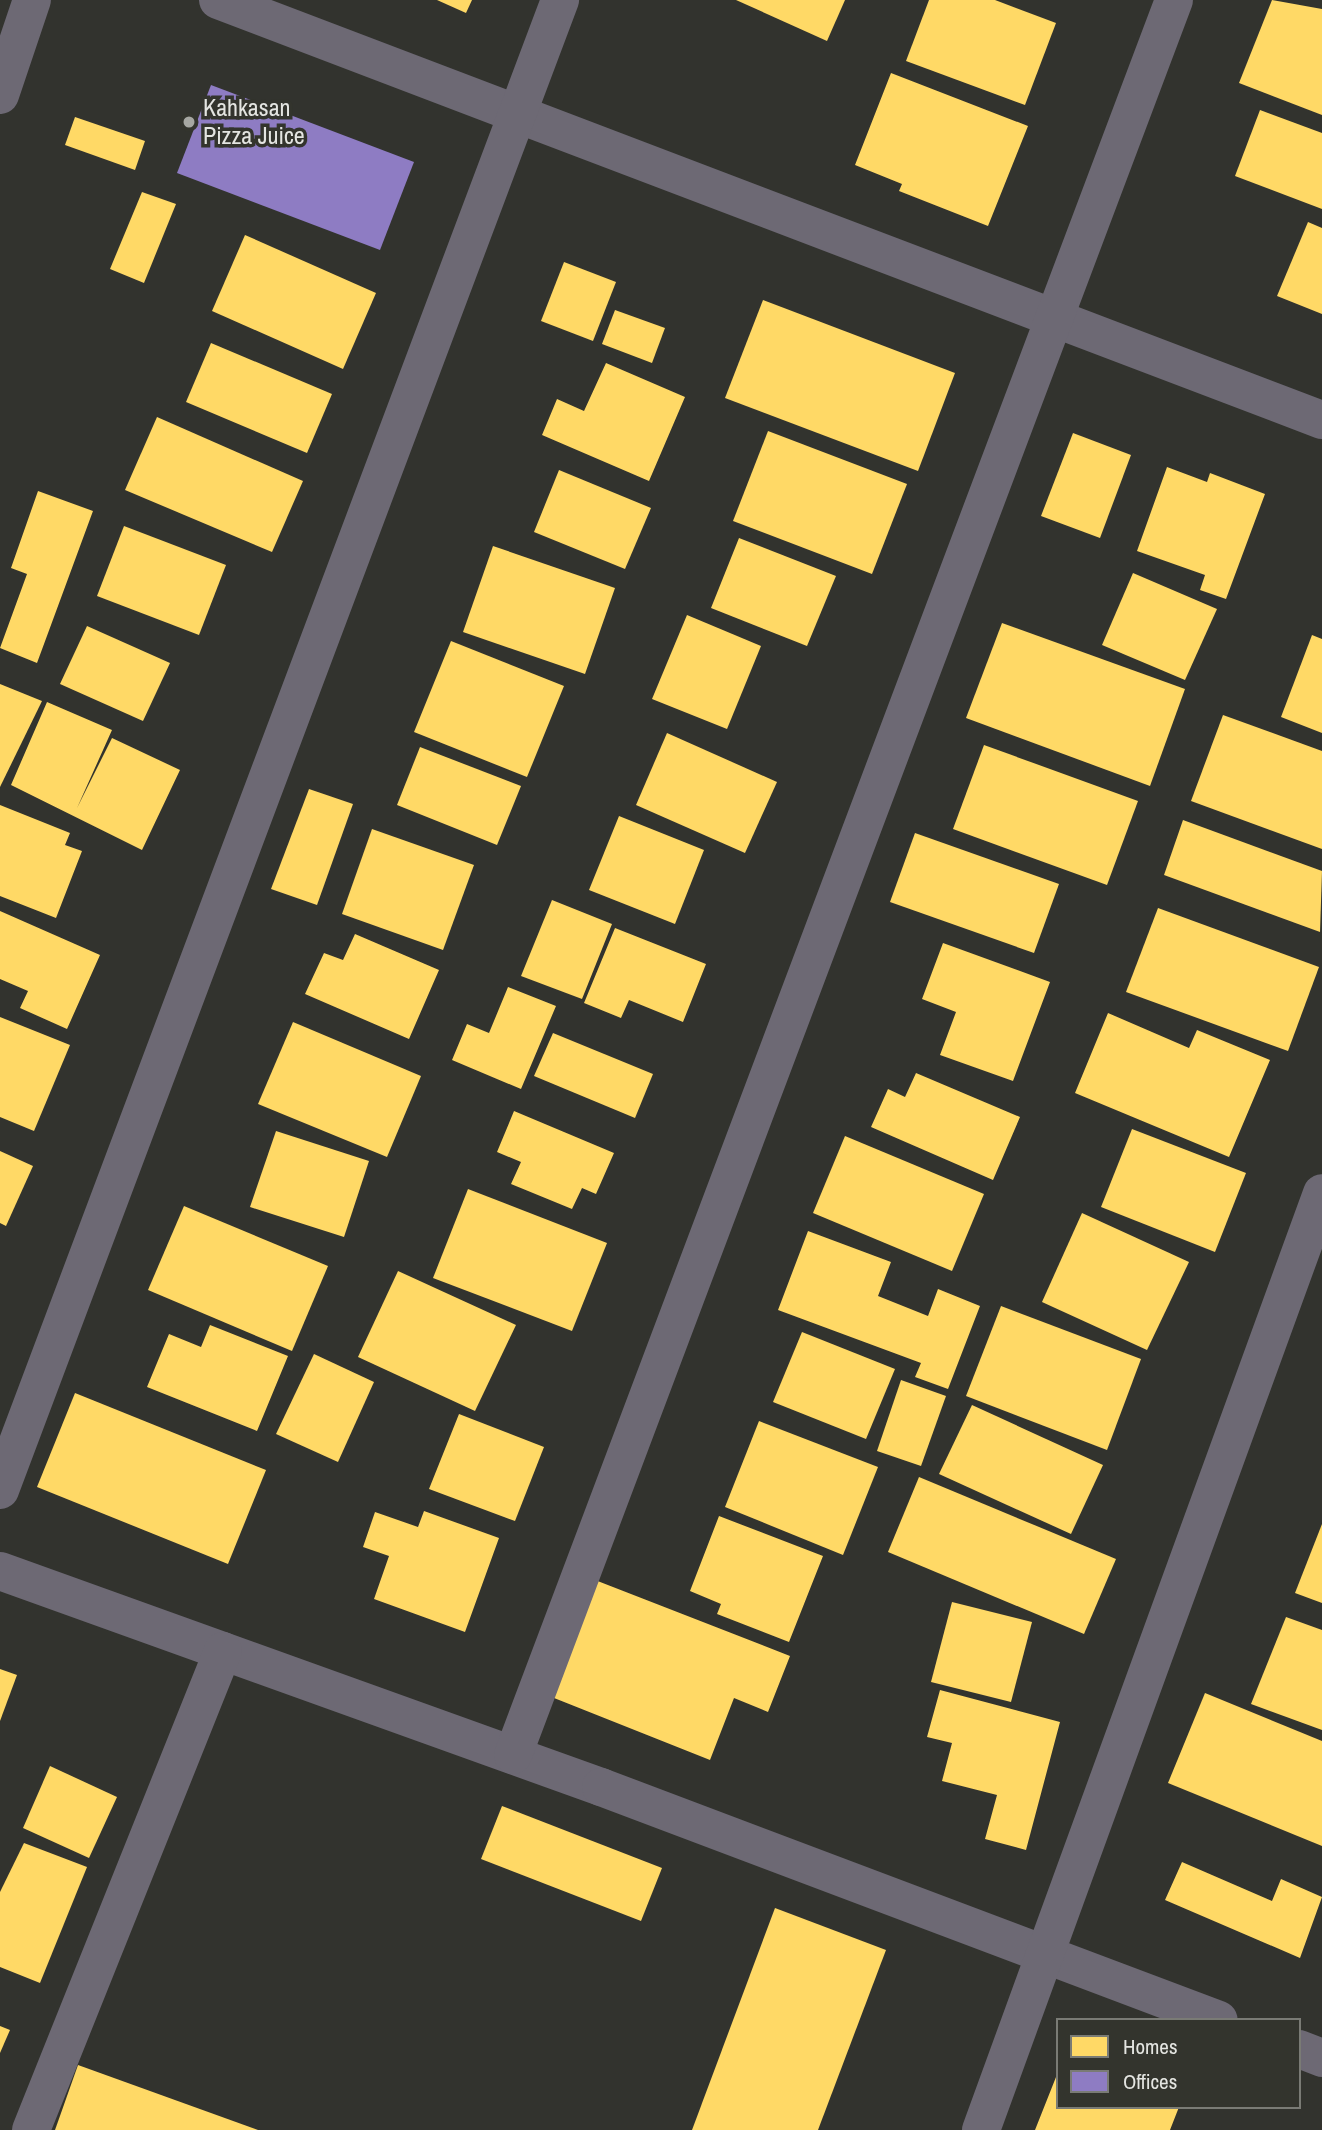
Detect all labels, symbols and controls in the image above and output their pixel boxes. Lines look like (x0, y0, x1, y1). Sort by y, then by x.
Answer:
place label: Kahkasan Pizza Juice (203, 94, 305, 150)
marker: Kahkasan Pizza Juice (181, 114, 197, 130)
legend (1056, 2018, 1301, 2109)
text: Homes (1123, 2032, 1178, 2061)
text: Offices (1123, 2067, 1177, 2096)

